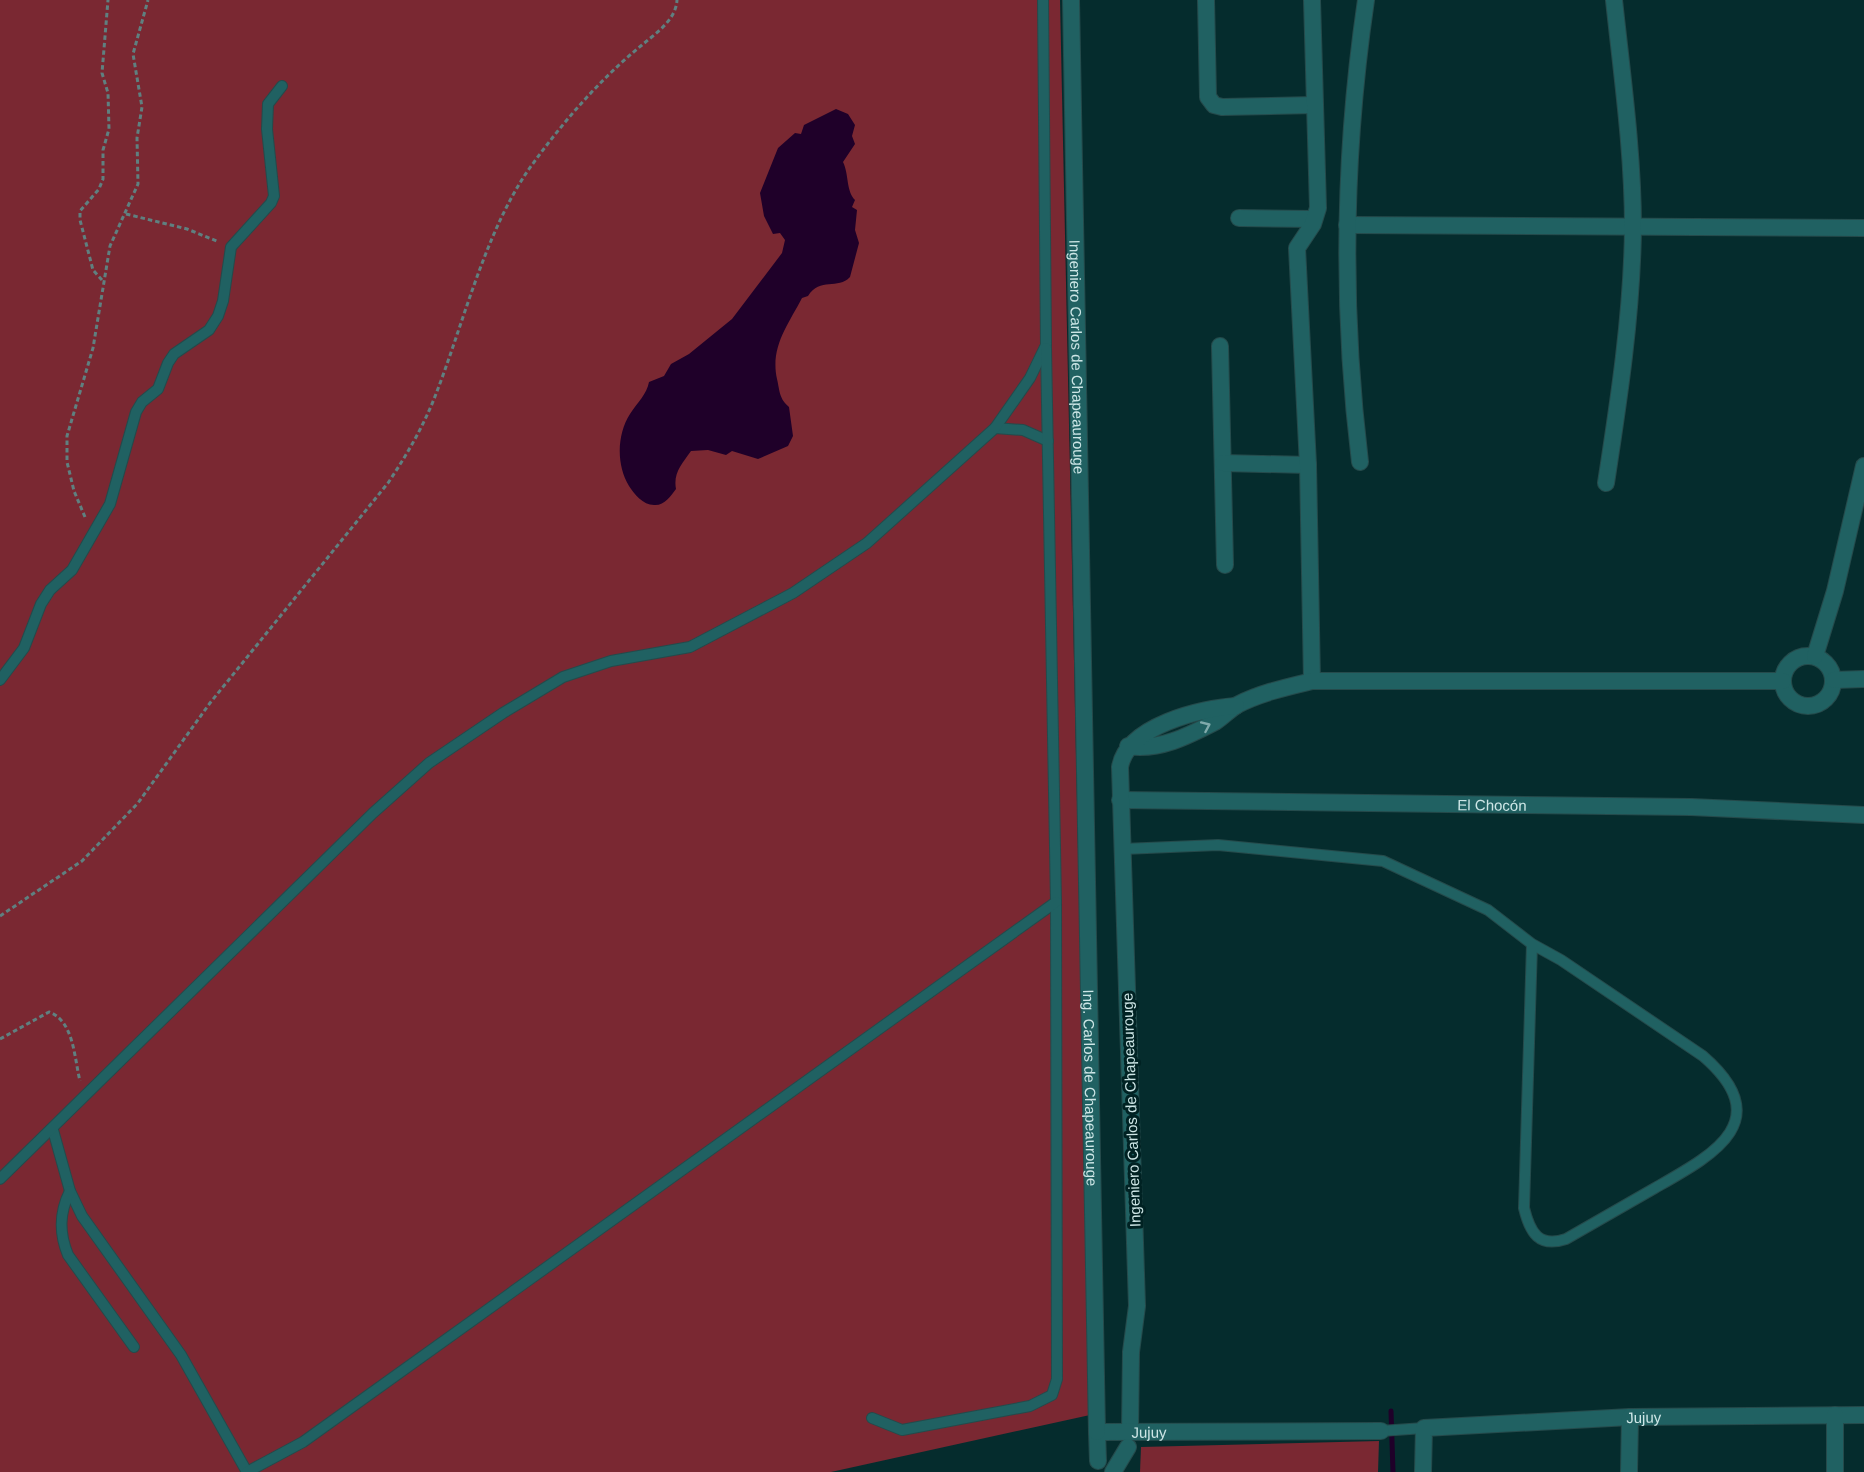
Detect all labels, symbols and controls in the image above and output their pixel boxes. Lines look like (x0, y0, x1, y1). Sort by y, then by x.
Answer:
street label: Ingeniero Carlos de Chapeaurouge (1067, 240, 1088, 474)
one-way arrow (1200, 721, 1211, 733)
street label: El Chocón (1457, 796, 1527, 813)
street label: Ing. Carlos de Chapeaurouge (1080, 989, 1101, 1186)
street label: Ingeniero Carlos de Chapeaurouge (1118, 993, 1144, 1227)
street label: Jujuy (1626, 1408, 1662, 1426)
street label: Jujuy (1131, 1423, 1167, 1440)

